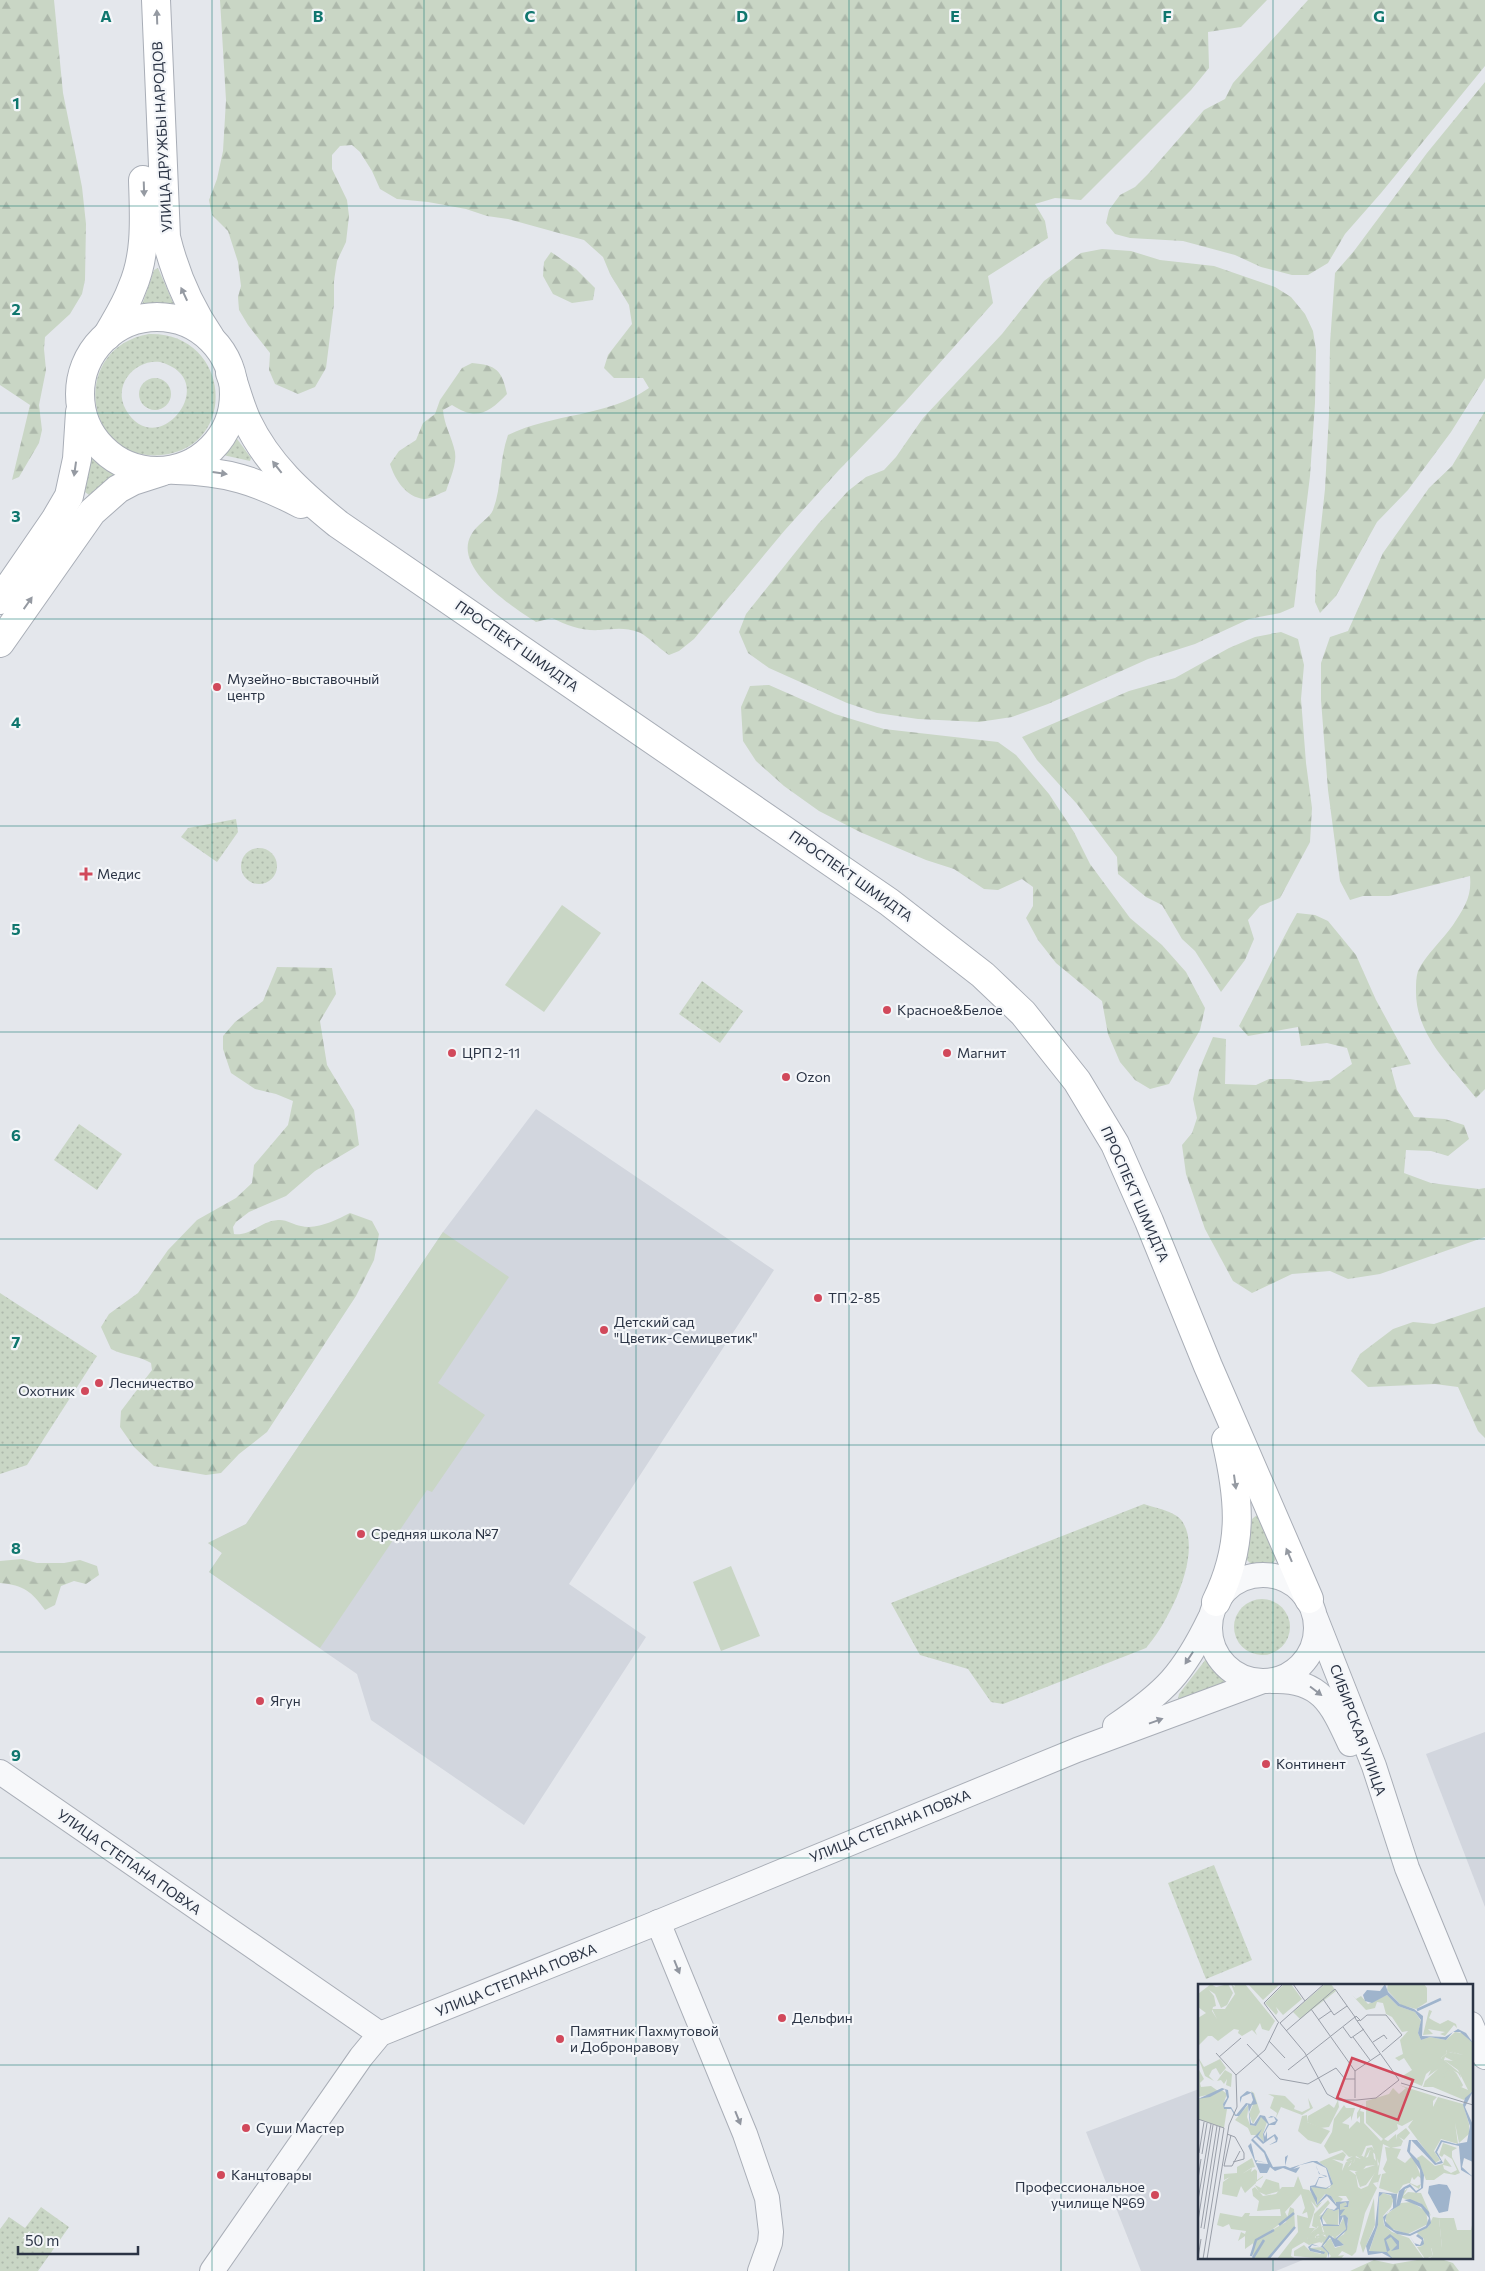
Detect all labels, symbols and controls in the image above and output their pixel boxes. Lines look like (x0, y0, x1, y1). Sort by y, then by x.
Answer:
text: A (100, 6, 112, 25)
text: B (313, 6, 324, 25)
text: C (525, 6, 536, 25)
text: D (736, 6, 748, 25)
text: E (950, 6, 960, 25)
text: F (1162, 6, 1172, 25)
text: G (1373, 6, 1385, 25)
one-way arrow (153, 8, 161, 24)
street label: УЛИЦА ДРУЖБЫ НАРОДОВ (148, 41, 175, 233)
text: 1 (12, 93, 20, 112)
one-way arrow (140, 181, 148, 197)
one-way arrow (180, 287, 188, 301)
text: 2 (11, 299, 21, 318)
one-way arrow (271, 461, 282, 474)
one-way arrow (71, 462, 79, 478)
one-way arrow (212, 470, 228, 478)
text: 3 (11, 506, 21, 525)
one-way arrow (23, 596, 33, 610)
street label: ПРОСПЕКТ ШМИДТА (452, 597, 583, 695)
place label: Музейно-выставочный центр (227, 670, 379, 703)
marker: Музейно-выставочный центр (211, 681, 223, 693)
text: 4 (11, 712, 21, 731)
street label: ПРОСПЕКТ ШМИДТА (786, 827, 917, 925)
place label: Медис (97, 865, 141, 882)
marker: Медис (79, 867, 93, 881)
text: 5 (11, 919, 21, 938)
place label: Красное&Белое (897, 1001, 1003, 1018)
marker: Красное&Белое (881, 1004, 893, 1016)
place label: ЦРП 2-11 (462, 1044, 520, 1061)
place label: Магнит (957, 1044, 1007, 1061)
marker: ЦРП 2-11 (446, 1047, 458, 1059)
marker: Магнит (941, 1047, 953, 1059)
place label: Ozon (796, 1068, 831, 1085)
marker: Ozon (780, 1071, 792, 1083)
street label: ПРОСПЕКТ ШМИДТА (1098, 1123, 1173, 1265)
text: 6 (11, 1125, 21, 1144)
place label: ТП 2-85 (828, 1289, 880, 1306)
marker: ТП 2-85 (812, 1292, 824, 1304)
place label: Детский сад "Цветик-Семицветик" (614, 1313, 758, 1346)
marker: Детский сад "Цветик-Семицветик" (598, 1324, 610, 1336)
text: 7 (12, 1332, 21, 1351)
place label: Лесничество (109, 1374, 194, 1391)
marker: Лесничество (93, 1377, 105, 1389)
place label: Охотник (18, 1382, 75, 1399)
marker: Охотник (79, 1385, 91, 1397)
one-way arrow (1231, 1474, 1239, 1490)
place label: Средняя школа №7 (371, 1525, 499, 1542)
marker: Средняя школа №7 (355, 1528, 367, 1540)
text: 8 (11, 1538, 21, 1557)
one-way arrow (1285, 1548, 1293, 1562)
one-way arrow (1184, 1651, 1194, 1664)
street label: СИБИРСКАЯ УЛИЦА (1327, 1662, 1390, 1798)
one-way arrow (1309, 1686, 1323, 1696)
place label: Ягун (270, 1692, 301, 1709)
marker: Ягун (254, 1695, 266, 1707)
one-way arrow (1149, 1717, 1164, 1725)
text: 9 (11, 1745, 21, 1764)
place label: Континент (1276, 1755, 1346, 1772)
marker: Континент (1260, 1758, 1272, 1770)
street label: УЛИЦА СТЕПАНА ПОВХА (807, 1785, 973, 1866)
street label: УЛИЦА СТЕПАНА ПОВХА (54, 1805, 205, 1918)
street label: УЛИЦА СТЕПАНА ПОВХА (433, 1939, 599, 2020)
one-way arrow (673, 1960, 681, 1975)
inset map (1198, 1984, 1472, 2258)
place label: Дельфин (792, 2009, 853, 2026)
marker: Дельфин (776, 2012, 788, 2024)
place label: Памятник Пахмутовой и Добронравову (570, 2022, 719, 2055)
marker: Памятник Пахмутовой и Добронравову (554, 2033, 566, 2045)
one-way arrow (735, 2111, 743, 2125)
place label: Суши Мастер (256, 2119, 344, 2136)
marker: Суши Мастер (240, 2122, 252, 2134)
place label: Канцтовары (231, 2166, 312, 2183)
marker: Канцтовары (215, 2169, 227, 2181)
place label: Профессиональное училище №69 (1015, 2178, 1145, 2211)
marker: Профессиональное училище №69 (1149, 2189, 1161, 2201)
scale bar (18, 2224, 138, 2256)
text: 50 m (25, 2231, 59, 2249)

